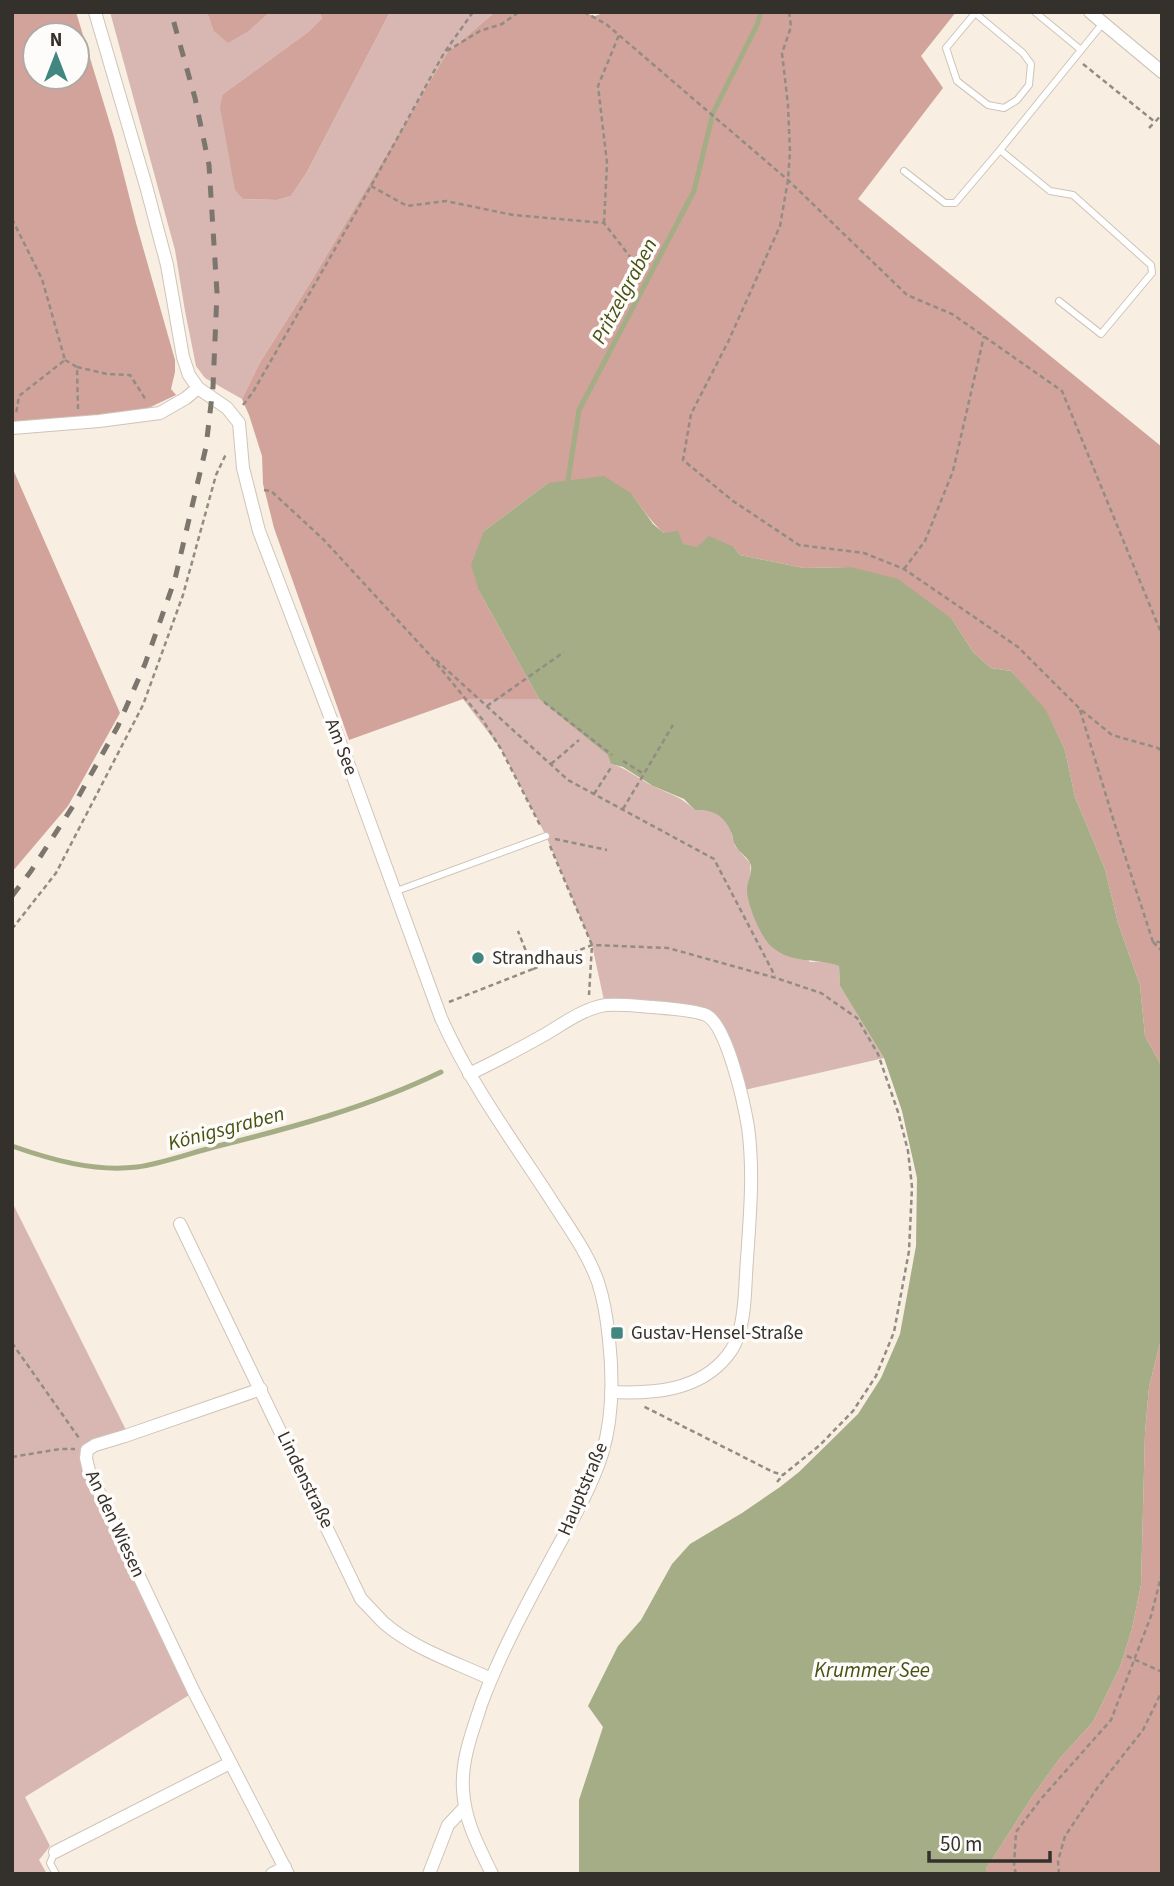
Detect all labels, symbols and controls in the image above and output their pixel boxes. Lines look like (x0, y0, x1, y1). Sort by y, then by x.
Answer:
north arrow (21, 21, 91, 91)
text: N (50, 27, 62, 54)
water label: Pritzelgraben (584, 233, 664, 349)
street label: Am See (318, 715, 364, 779)
place label: Strandhaus (492, 945, 583, 972)
marker: Strandhaus (470, 950, 486, 966)
water label: Königsgraben (164, 1098, 288, 1158)
place label: Gustav-Hensel-Straße (631, 1320, 803, 1347)
marker: Gustav-Hensel-Straße (609, 1325, 625, 1341)
street label: Lindenstraße (270, 1427, 340, 1533)
street label: Hauptstraße (551, 1438, 615, 1540)
street label: An den Wiesen (78, 1466, 152, 1582)
water label: Krummer See (814, 1655, 930, 1685)
scale bar (929, 1820, 1050, 1864)
text: 50 m (940, 1829, 982, 1859)

